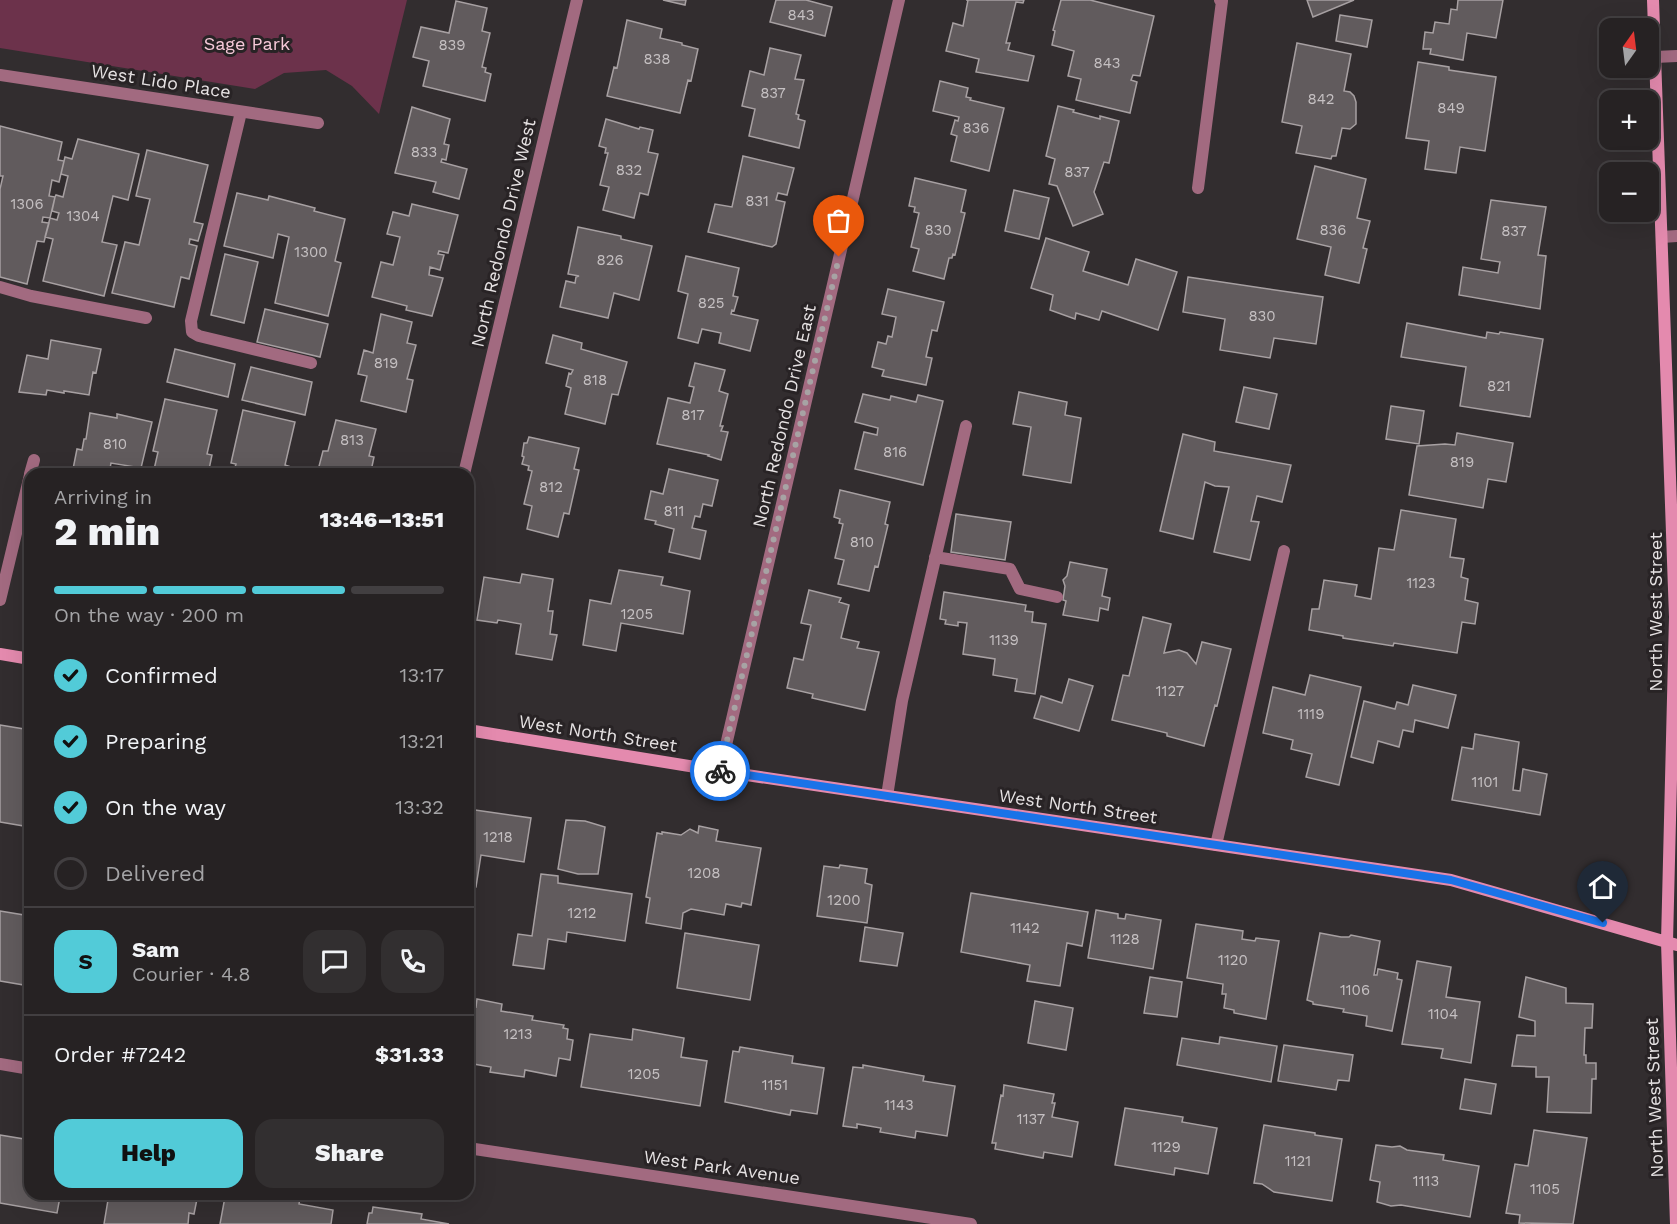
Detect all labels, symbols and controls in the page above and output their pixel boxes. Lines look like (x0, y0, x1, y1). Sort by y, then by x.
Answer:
house number: 843 (787, 6, 815, 24)
north arrow (1599, 18, 1659, 78)
map controls (1599, 18, 1659, 222)
park label: Sage Park (204, 33, 290, 54)
house number: 839 (439, 36, 465, 54)
house number: 838 (644, 50, 670, 68)
house number: 843 (1093, 54, 1121, 72)
street label: West Lido Place (90, 60, 232, 102)
house number: 837 (760, 84, 786, 102)
house number: 842 (1307, 90, 1335, 108)
button: + (1599, 90, 1659, 150)
house number: 849 (1437, 99, 1465, 117)
street label: North Redondo Drive West (466, 116, 540, 349)
house number: 836 (963, 119, 989, 137)
house number: 833 (411, 143, 437, 161)
house number: 832 (616, 161, 642, 179)
button: − (1599, 162, 1659, 222)
house number: 837 (1064, 163, 1090, 181)
house number: 831 (745, 192, 769, 210)
house number: 1306 (10, 195, 44, 213)
pin (813, 195, 864, 257)
icon: bag (822, 204, 855, 237)
house number: 1304 (66, 207, 100, 225)
house number: 830 (924, 221, 952, 239)
house number: 836 (1320, 221, 1346, 239)
house number: 837 (1501, 222, 1527, 240)
house number: 1300 (294, 243, 328, 261)
house number: 826 (596, 251, 624, 269)
house number: 825 (698, 294, 724, 312)
street label: North Redondo Drive East (748, 302, 820, 530)
house number: 830 (1248, 307, 1276, 325)
house number: 819 (374, 354, 398, 372)
house number: 818 (583, 371, 607, 389)
house number: 821 (1487, 377, 1511, 395)
house number: 817 (681, 406, 705, 424)
house number: 813 (340, 431, 364, 449)
house number: 810 (103, 435, 127, 453)
house number: 816 (883, 443, 907, 461)
house number: 819 (1450, 453, 1474, 471)
house number: 812 (539, 478, 563, 496)
text: Arriving in (54, 485, 152, 509)
house number: 811 (664, 502, 684, 520)
text: 13:46–13:51 (319, 507, 444, 532)
text: 2 min (54, 509, 160, 554)
street label: North West Street (1645, 532, 1666, 692)
house number: 810 (850, 533, 874, 551)
house number: 1123 (1406, 574, 1436, 592)
text: On the way · 200 m (54, 603, 244, 627)
house number: 1205 (621, 605, 653, 623)
house number: 1139 (989, 631, 1019, 649)
icon: check (54, 659, 87, 692)
text: Confirmed (105, 663, 218, 688)
text: 13:17 (400, 663, 444, 687)
house number: 1127 (1156, 682, 1184, 700)
house number: 1119 (1298, 705, 1324, 723)
street label: West North Street (517, 710, 679, 756)
icon: check (54, 725, 87, 758)
text: Preparing (105, 729, 206, 754)
text: 13:21 (399, 729, 444, 753)
courier (690, 741, 750, 801)
icon: bike (704, 755, 737, 788)
house number: 1101 (1472, 773, 1498, 791)
street label: West North Street (997, 784, 1159, 828)
icon: check (54, 791, 87, 824)
text: On the way (105, 795, 226, 820)
text: 13:32 (395, 795, 444, 819)
house number: 1218 (483, 828, 513, 846)
text: Delivered (105, 861, 205, 886)
pin (1577, 861, 1628, 923)
house number: 1208 (687, 864, 721, 882)
icon: home (1586, 870, 1619, 903)
house number: 1200 (827, 891, 861, 909)
house number: 1212 (567, 904, 597, 922)
house number: 1142 (1010, 919, 1040, 937)
button: chat (303, 930, 366, 993)
button: phone (381, 930, 444, 993)
house number: 1128 (1110, 930, 1140, 948)
text: Sam (132, 937, 180, 962)
text: S (78, 949, 93, 974)
house number: 1120 (1218, 951, 1248, 969)
text: Courier · 4.8 (132, 962, 251, 986)
house number: 1106 (1340, 981, 1370, 999)
house number: 1104 (1428, 1005, 1458, 1023)
street label: North West Street (1641, 1017, 1667, 1178)
house number: 1213 (503, 1025, 533, 1043)
text: Order #7242 (54, 1042, 186, 1067)
text: $31.33 (375, 1042, 444, 1067)
house number: 1205 (628, 1065, 660, 1083)
house number: 1151 (762, 1076, 788, 1094)
house number: 1143 (884, 1096, 914, 1114)
house number: 1137 (1017, 1110, 1045, 1128)
button: Help (54, 1119, 243, 1188)
button: Share (255, 1119, 444, 1188)
house number: 1129 (1151, 1138, 1181, 1156)
street label: West Park Avenue (642, 1146, 802, 1188)
house number: 1121 (1285, 1152, 1311, 1170)
house number: 1113 (1413, 1172, 1439, 1190)
house number: 1105 (1530, 1180, 1560, 1198)

